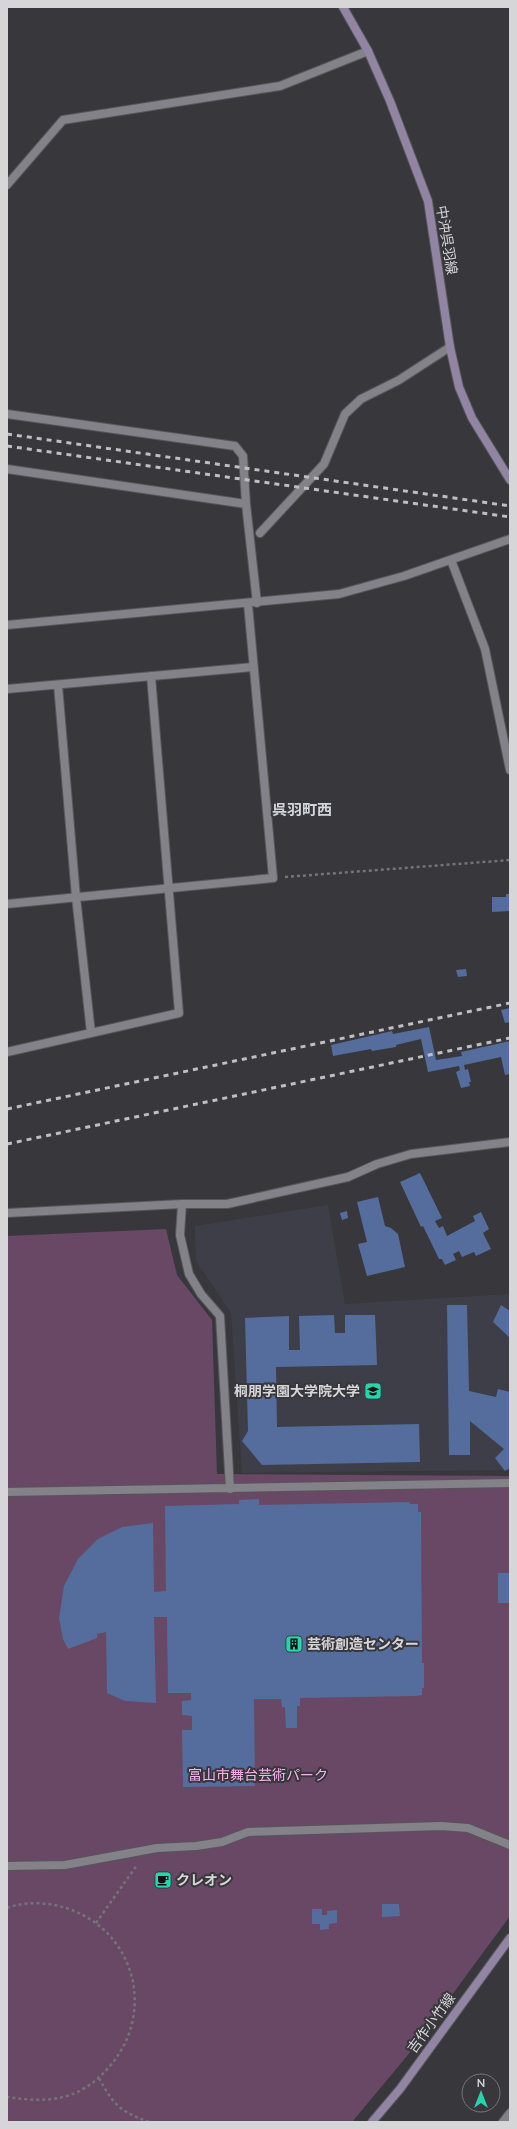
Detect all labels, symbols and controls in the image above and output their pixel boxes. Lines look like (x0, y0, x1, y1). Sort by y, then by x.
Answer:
street label: 中沖呉羽線 (434, 204, 461, 276)
district label: 呉羽町西 (272, 800, 332, 818)
school or university icon: 桐朋学園大学院大学 (363, 1381, 383, 1401)
place label: 桐朋学園大学院大学 (234, 1382, 360, 1399)
building icon: 芸術創造センター (284, 1634, 304, 1654)
place label: 芸術創造センター (307, 1635, 419, 1652)
park label: 富山市舞台芸術パーク (188, 1766, 328, 1783)
cafe icon: クレオン (153, 1870, 173, 1890)
place label: クレオン (176, 1871, 232, 1888)
street label: 吉作小竹線 (403, 1989, 458, 2056)
north arrow (461, 2073, 501, 2113)
text: N (477, 2076, 485, 2089)

